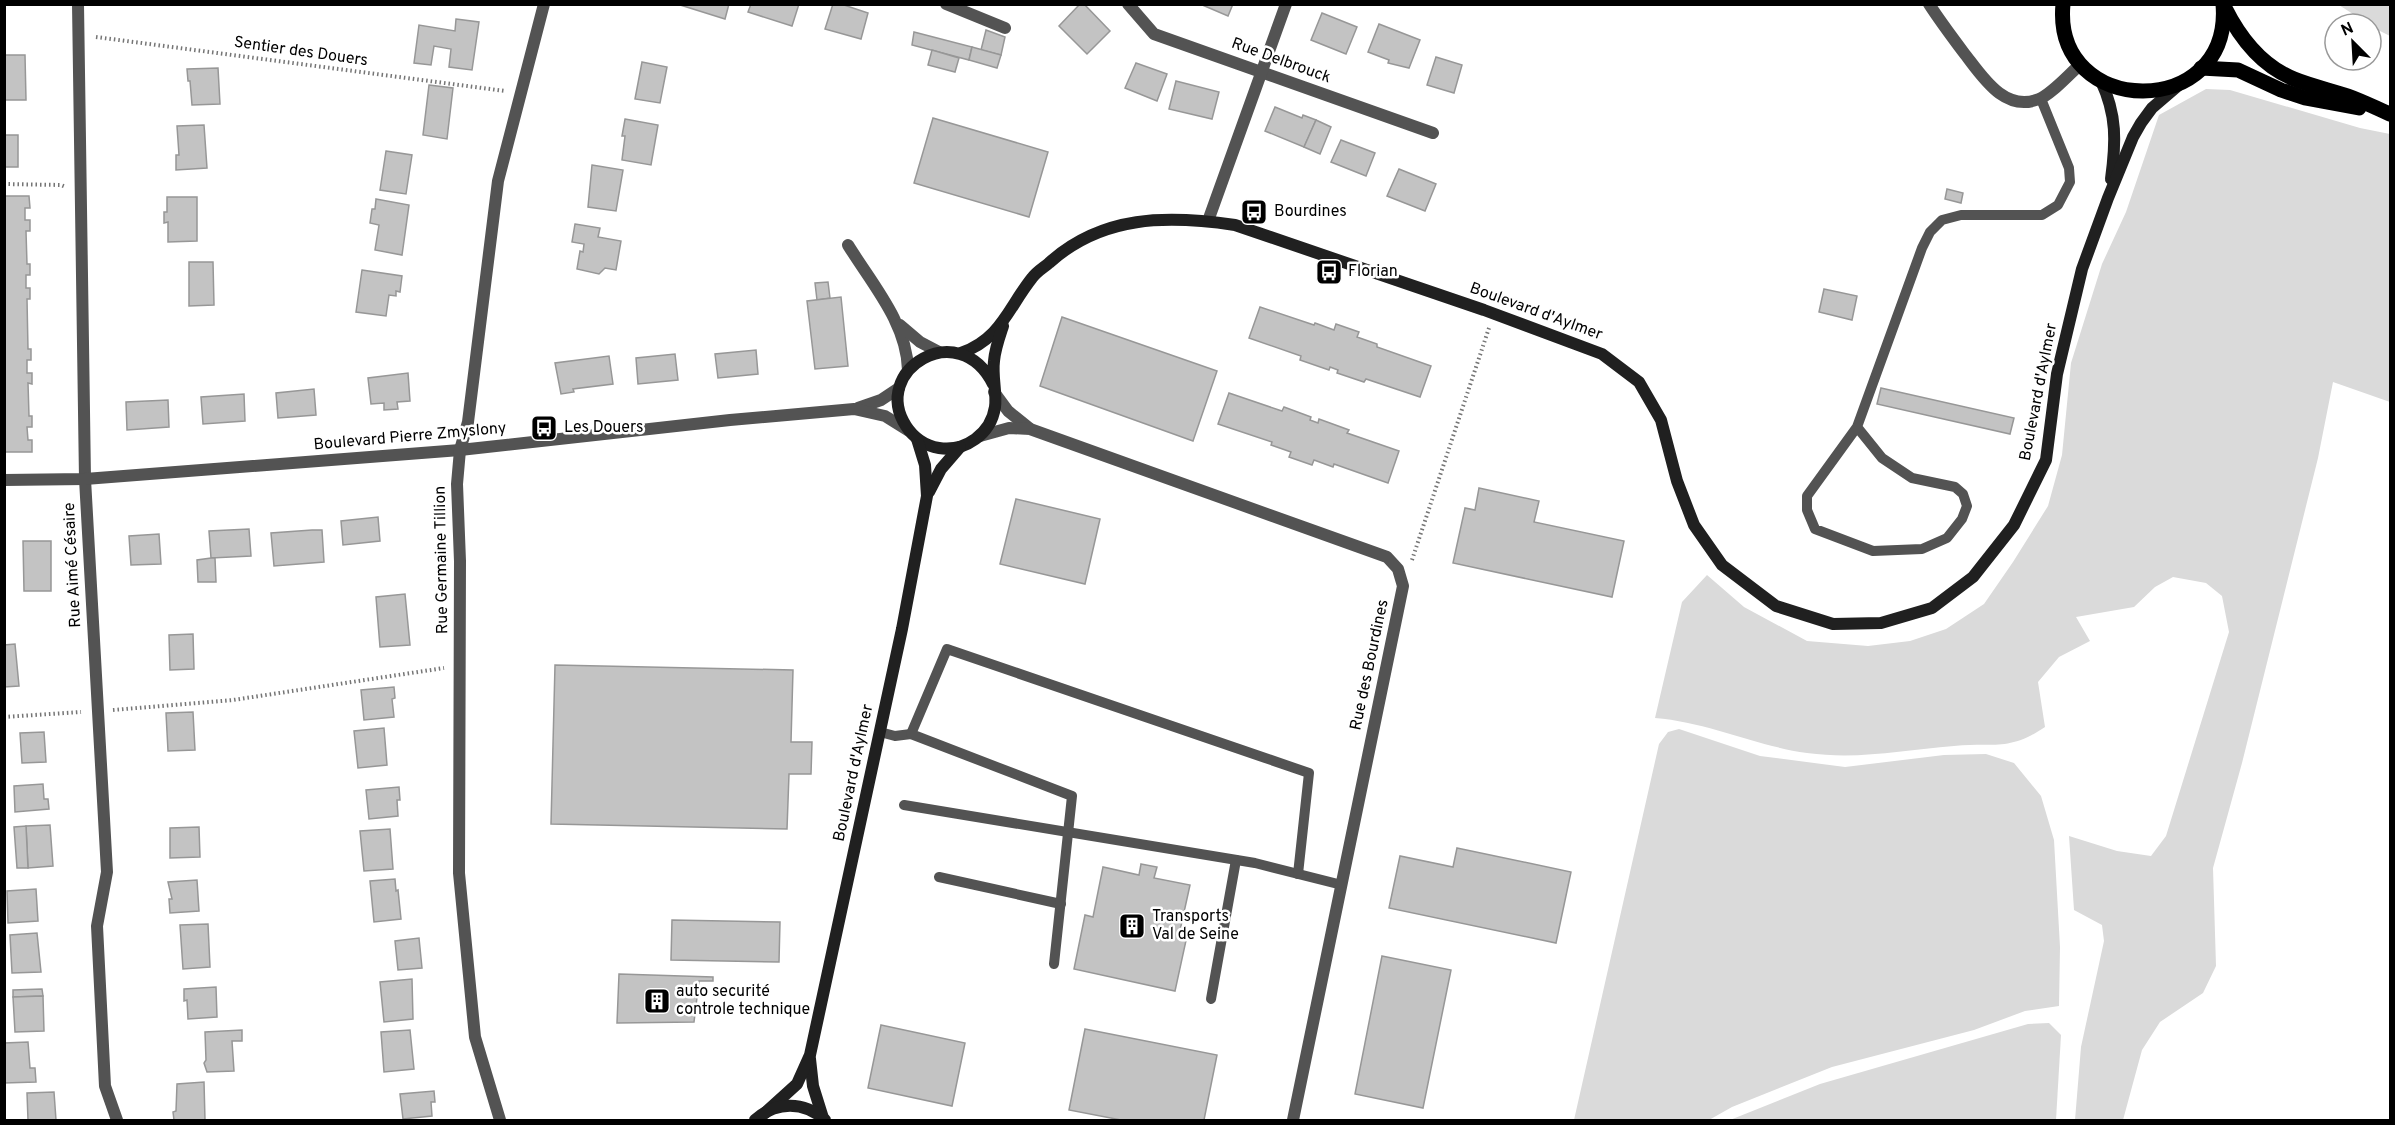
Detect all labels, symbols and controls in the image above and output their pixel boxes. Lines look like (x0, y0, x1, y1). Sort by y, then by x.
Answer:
north arrow (2323, 12, 2383, 72)
text: N (2338, 19, 2357, 42)
street label: Sentier des Douers (233, 33, 369, 71)
street label: Rue Delbrouck (1229, 34, 1333, 88)
bus stop icon: Bourdines (1239, 197, 1269, 227)
place label: Bourdines (1274, 202, 1347, 222)
bus stop icon: Florian (1314, 257, 1344, 287)
place label: Florian (1348, 262, 1398, 282)
street label: Boulevard d'Aylmer (1467, 279, 1605, 345)
street label: Boulevard d'Aylmer (2016, 321, 2062, 463)
bus stop icon: Les Douers (529, 413, 559, 443)
place label: Les Douers (564, 418, 644, 438)
street label: Boulevard Pierre Zmyslony (313, 419, 507, 455)
street label: Rue Germaine Tillion (431, 486, 453, 634)
street label: Rue Aimé Césaire (60, 502, 86, 628)
street label: Rue des Bourdines (1346, 598, 1394, 732)
street label: Boulevard d'Aylmer (830, 702, 878, 844)
place label: Transports Val de Seine (1152, 907, 1239, 945)
building icon: Transports Val de Seine (1117, 911, 1147, 941)
place label: auto securité controle technique (676, 982, 810, 1020)
building icon: auto securité controle technique (642, 986, 672, 1016)

